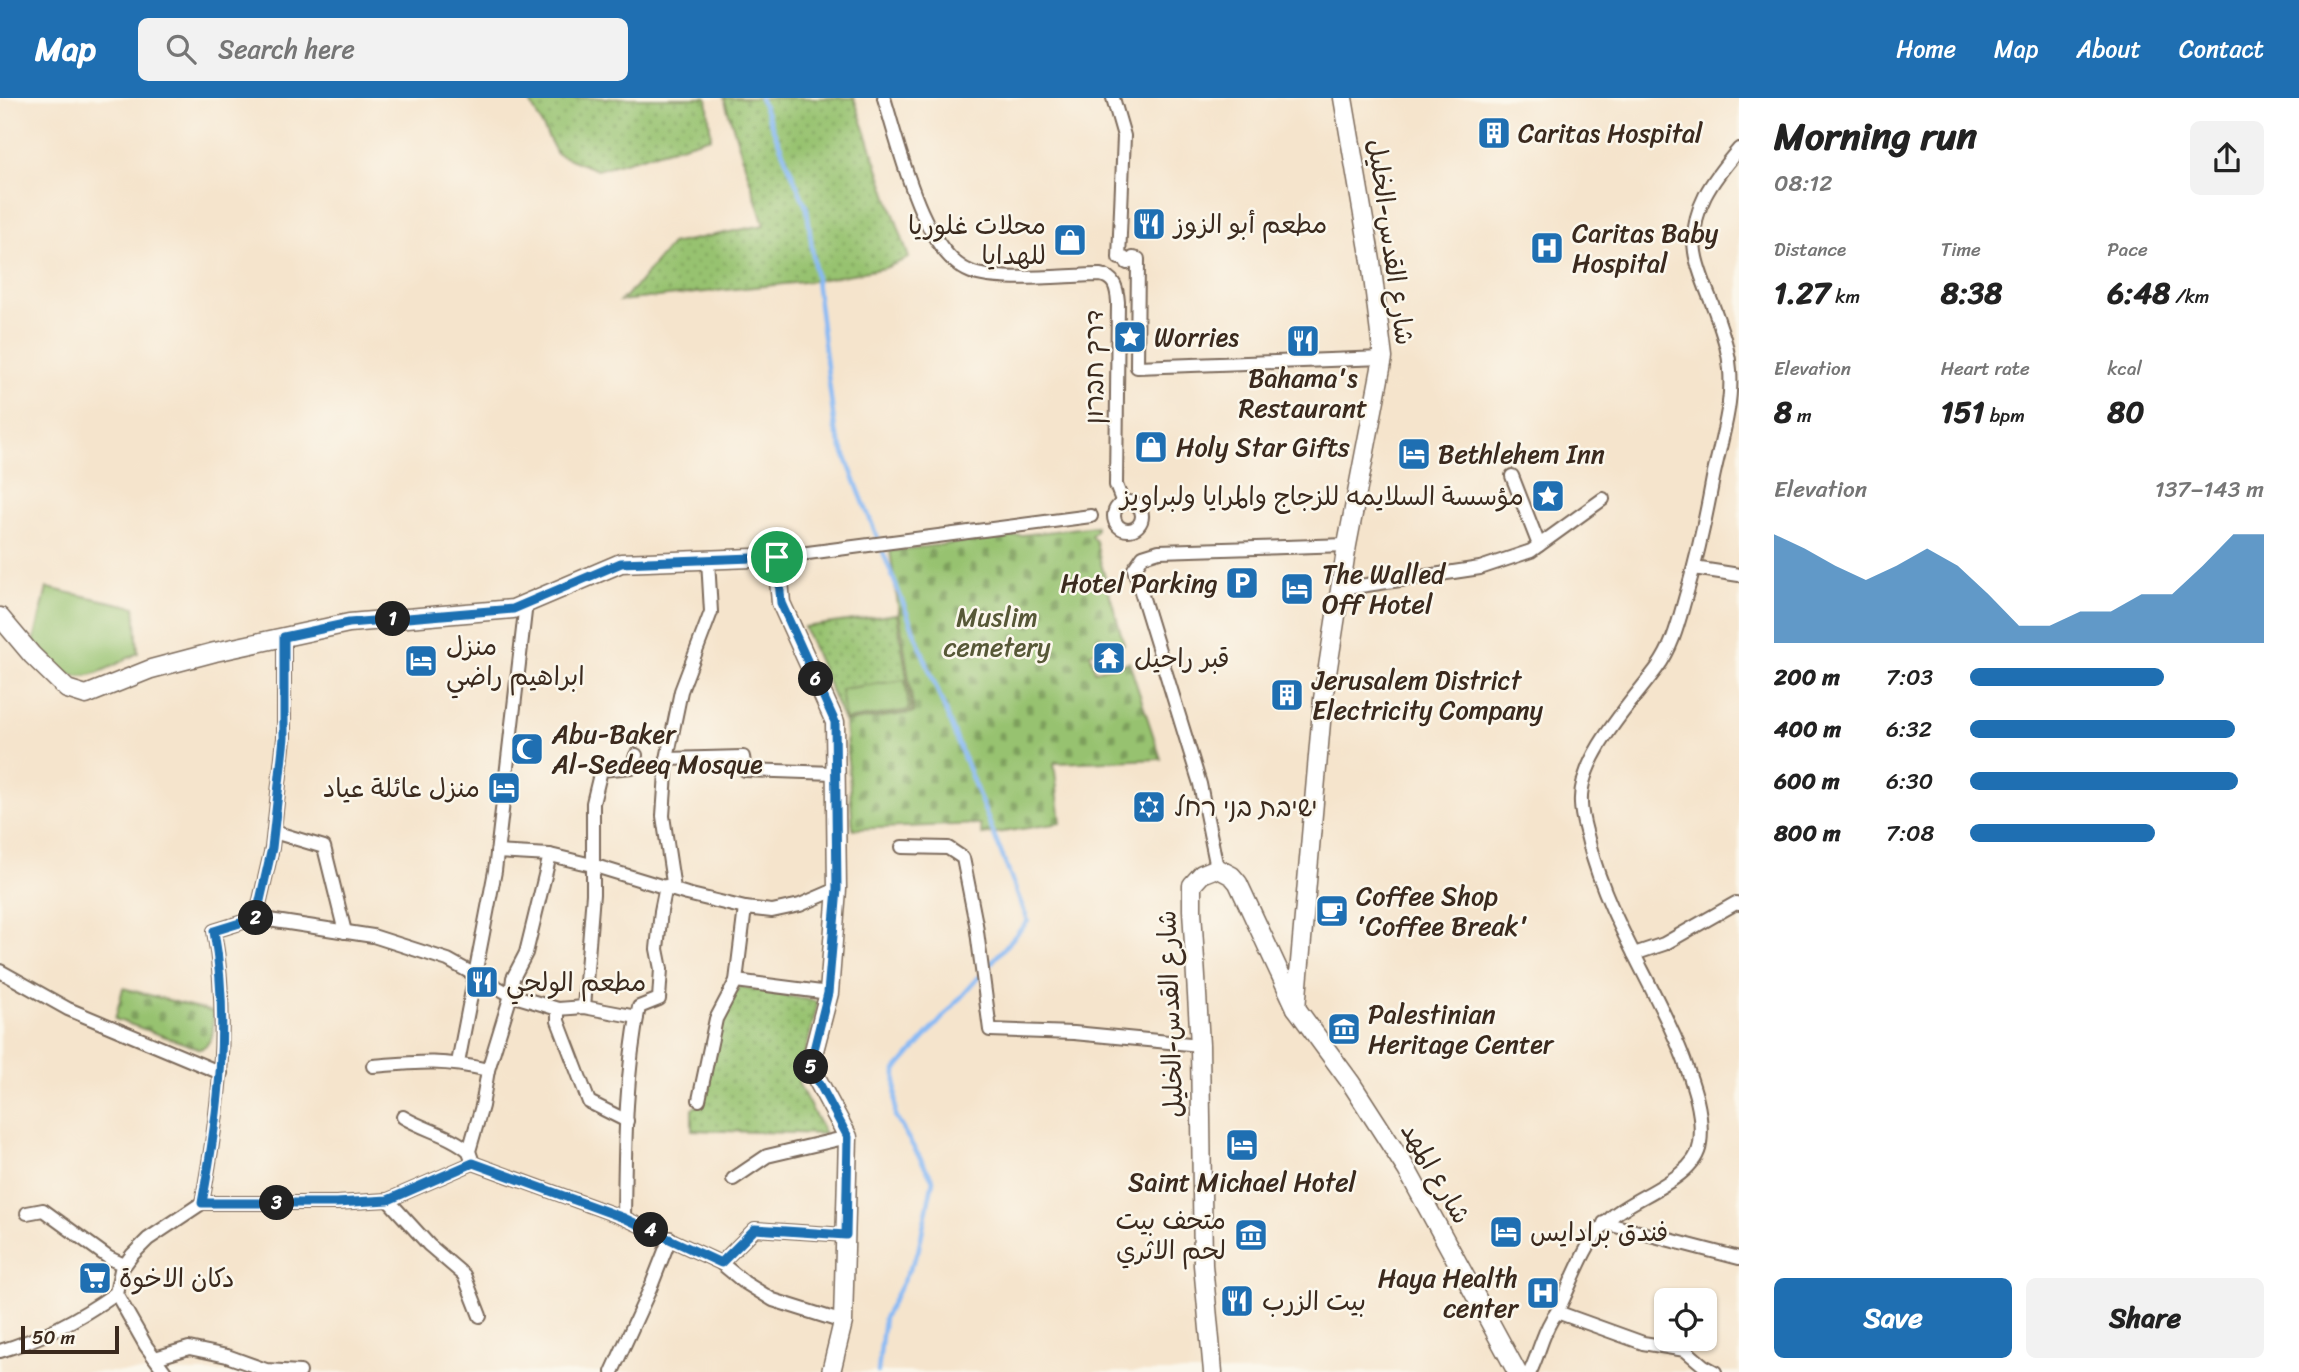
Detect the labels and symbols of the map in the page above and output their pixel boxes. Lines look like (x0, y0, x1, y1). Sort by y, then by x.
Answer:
place label: Caritas Hospital (1518, 110, 1703, 156)
building icon: Caritas Hospital (1475, 114, 1513, 152)
street label: شارع القدس-الخليل (1354, 136, 1428, 348)
place label: مطعم أبو الزوز (1172, 201, 1327, 247)
place label: محلات غلوريا للهدايا (908, 202, 1046, 278)
restaurant icon: مطعم أبو الزوز (1130, 205, 1168, 243)
place label: Caritas Baby Hospital (1572, 210, 1719, 286)
shop icon: محلات غلوريا للهدايا (1051, 221, 1089, 259)
hospital icon: Caritas Baby Hospital (1528, 229, 1566, 267)
street label: דרך חברון (1071, 310, 1117, 424)
place label: Worries (1154, 314, 1239, 360)
place icon: Worries (1111, 318, 1149, 356)
restaurant icon: Bahama's Restaurant (1284, 322, 1322, 360)
place label: Bahama's Restaurant (1239, 355, 1367, 431)
place label: Holy Star Gifts (1176, 424, 1350, 470)
shop icon: Holy Star Gifts (1132, 428, 1170, 466)
place label: Bethlehem Inn (1438, 431, 1605, 477)
hotel icon: Bethlehem Inn (1395, 435, 1433, 473)
place label: مؤسسة السلايمه للزجاج والمرايا ولبراويز (1118, 473, 1524, 519)
place icon: مؤسسة السلايمه للزجاج والمرايا ولبراويز (1529, 477, 1567, 515)
pin (747, 527, 807, 587)
place label: The Walled Off Hotel (1322, 551, 1447, 627)
place label: Hotel Parking (1060, 560, 1218, 606)
parking icon: Hotel Parking (1223, 564, 1261, 602)
hotel icon: The Walled Off Hotel (1278, 570, 1316, 608)
park label: Muslim cemetery (944, 594, 1051, 670)
pin: 1 (376, 602, 410, 636)
place label: منزل ابراهيم راضي (446, 623, 585, 699)
place label: قبر راحيل (1134, 635, 1230, 681)
temple icon: قبر راحيل (1090, 639, 1128, 677)
hotel icon: منزل ابراهيم راضي (402, 642, 440, 680)
place label: Jerusalem District Electricity Company (1311, 657, 1544, 733)
pin: 6 (798, 662, 834, 696)
building icon: Jerusalem District Electricity Company (1268, 676, 1306, 714)
place label: Abu-Baker Al-Sedeeq Mosque (551, 711, 763, 787)
mosque icon: Abu-Baker Al-Sedeeq Mosque (508, 730, 546, 768)
place label: منزل عائلة عياد (323, 765, 480, 811)
hotel icon: منزل عائلة عياد (485, 769, 523, 807)
place label: ישיבת בני רחל (1174, 784, 1318, 830)
synagogue icon: ישיבת בני רחל (1130, 788, 1168, 826)
place label: Coffee Shop 'Coffee Break' (1356, 873, 1528, 949)
cafe icon: Coffee Shop 'Coffee Break' (1313, 892, 1351, 930)
pin: 2 (238, 900, 274, 936)
street label: شارع القدس-الخليل (1143, 909, 1197, 1119)
place label: مطعم الولجي (506, 959, 646, 1005)
restaurant icon: مطعم الولجي (463, 963, 501, 1001)
place label: Palestinian Heritage Center (1368, 991, 1555, 1067)
museum icon: Palestinian Heritage Center (1325, 1010, 1363, 1048)
pin: 5 (794, 1049, 828, 1084)
street label: شارع المهد (1388, 1113, 1484, 1233)
hotel icon: Saint Michael Hotel (1223, 1126, 1261, 1164)
place label: Saint Michael Hotel (1128, 1159, 1356, 1205)
pin: 3 (260, 1186, 294, 1220)
place label: متحف بيت لحم الاثري (1115, 1197, 1226, 1273)
place label: فندق برادايس (1530, 1209, 1668, 1255)
pin: 4 (634, 1212, 668, 1248)
hotel icon: فندق برادايس (1487, 1213, 1525, 1251)
museum icon: متحف بيت لحم الاثري (1232, 1216, 1270, 1254)
place label: دكان الاخوة (119, 1255, 235, 1301)
place label: Haya Health center (1378, 1255, 1519, 1331)
supermarket icon: دكان الاخوة (76, 1259, 114, 1297)
hospital icon: Haya Health center (1524, 1274, 1562, 1312)
place label: بيت الزرب (1262, 1278, 1366, 1324)
restaurant icon: بيت الزرب (1218, 1282, 1256, 1320)
scale bar (21, 1323, 119, 1355)

